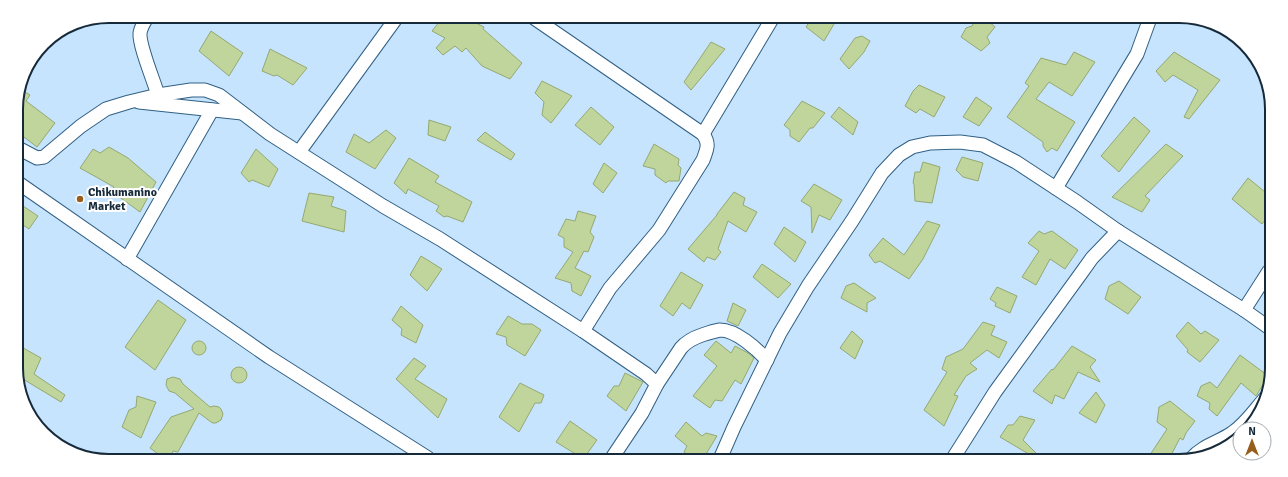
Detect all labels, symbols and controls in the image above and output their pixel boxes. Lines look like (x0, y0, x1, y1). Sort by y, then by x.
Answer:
place label: Chikumanino Market (88, 185, 157, 214)
marker: Chikumanino Market (75, 194, 85, 204)
north arrow (1232, 421, 1272, 461)
text: N (1248, 425, 1256, 438)

